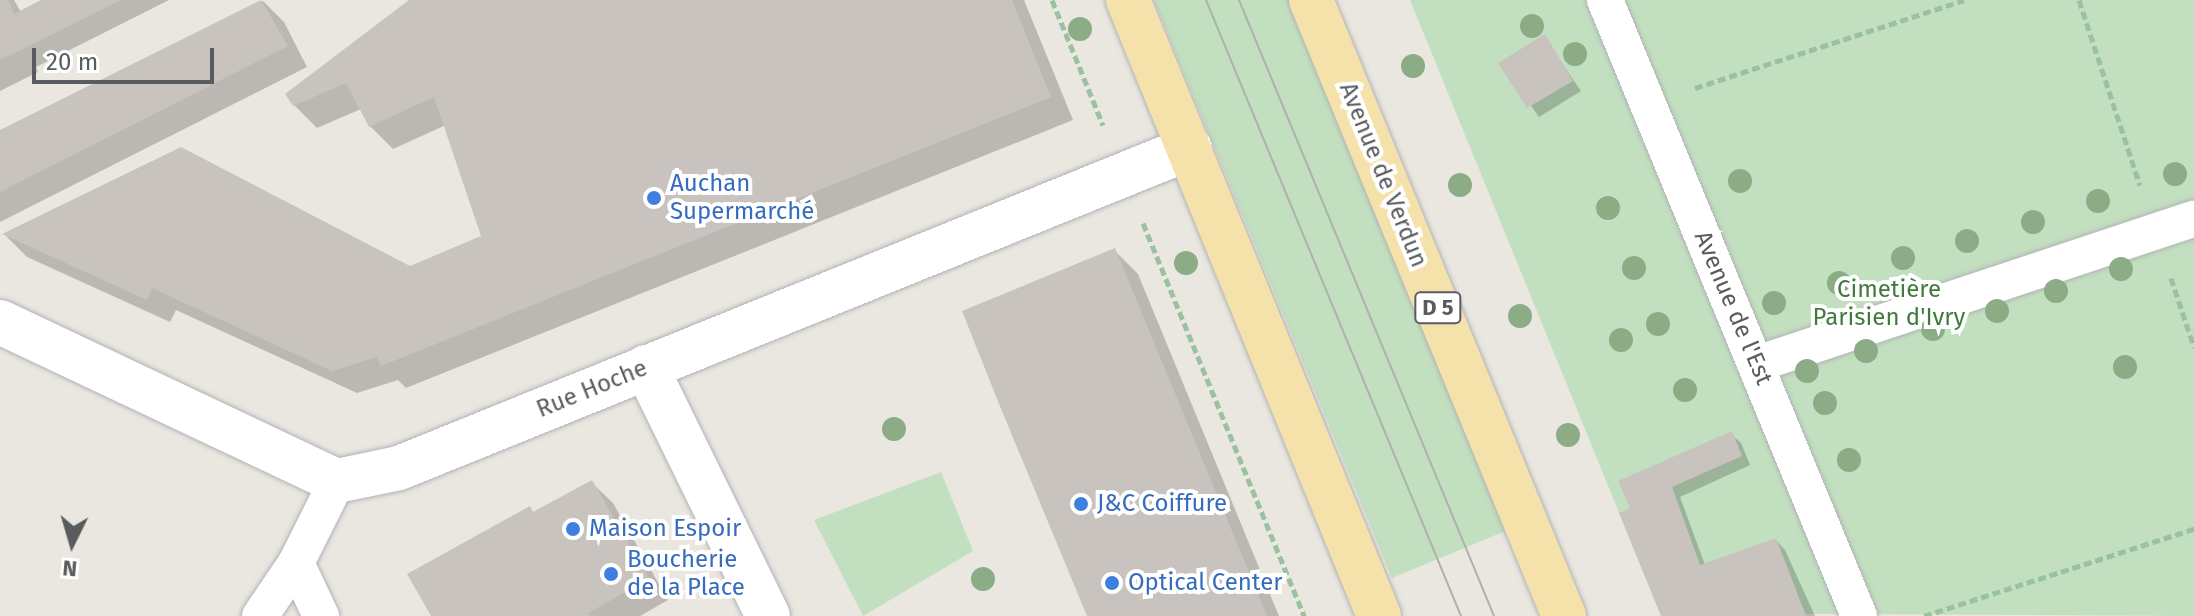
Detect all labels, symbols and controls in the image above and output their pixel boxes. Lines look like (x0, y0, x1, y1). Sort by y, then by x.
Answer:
scale bar (36, 32, 218, 82)
text: 20 m (46, 48, 98, 76)
street label: Avenue de Verdun (1333, 78, 1433, 272)
place label: Auchan Supermarché (670, 170, 814, 226)
marker: Auchan Supermarché (645, 189, 663, 207)
street label: Avenue de l'Est (1688, 227, 1778, 389)
park label: Cimetière Parisien d'Ivry (1813, 276, 1965, 332)
road number: D 5 (1414, 290, 1462, 326)
street label: Rue Hoche (532, 354, 652, 424)
place label: J&C Coiffure (1097, 490, 1227, 518)
marker: J&C Coiffure (1072, 495, 1090, 513)
north arrow (32, 504, 112, 584)
place label: Maison Espoir (589, 515, 741, 543)
marker: Maison Espoir (564, 520, 582, 538)
place label: Boucherie de la Place (627, 546, 745, 602)
text: N (61, 554, 78, 582)
marker: Boucherie de la Place (602, 565, 620, 583)
place label: Optical Center (1128, 569, 1282, 597)
marker: Optical Center (1103, 574, 1121, 592)

